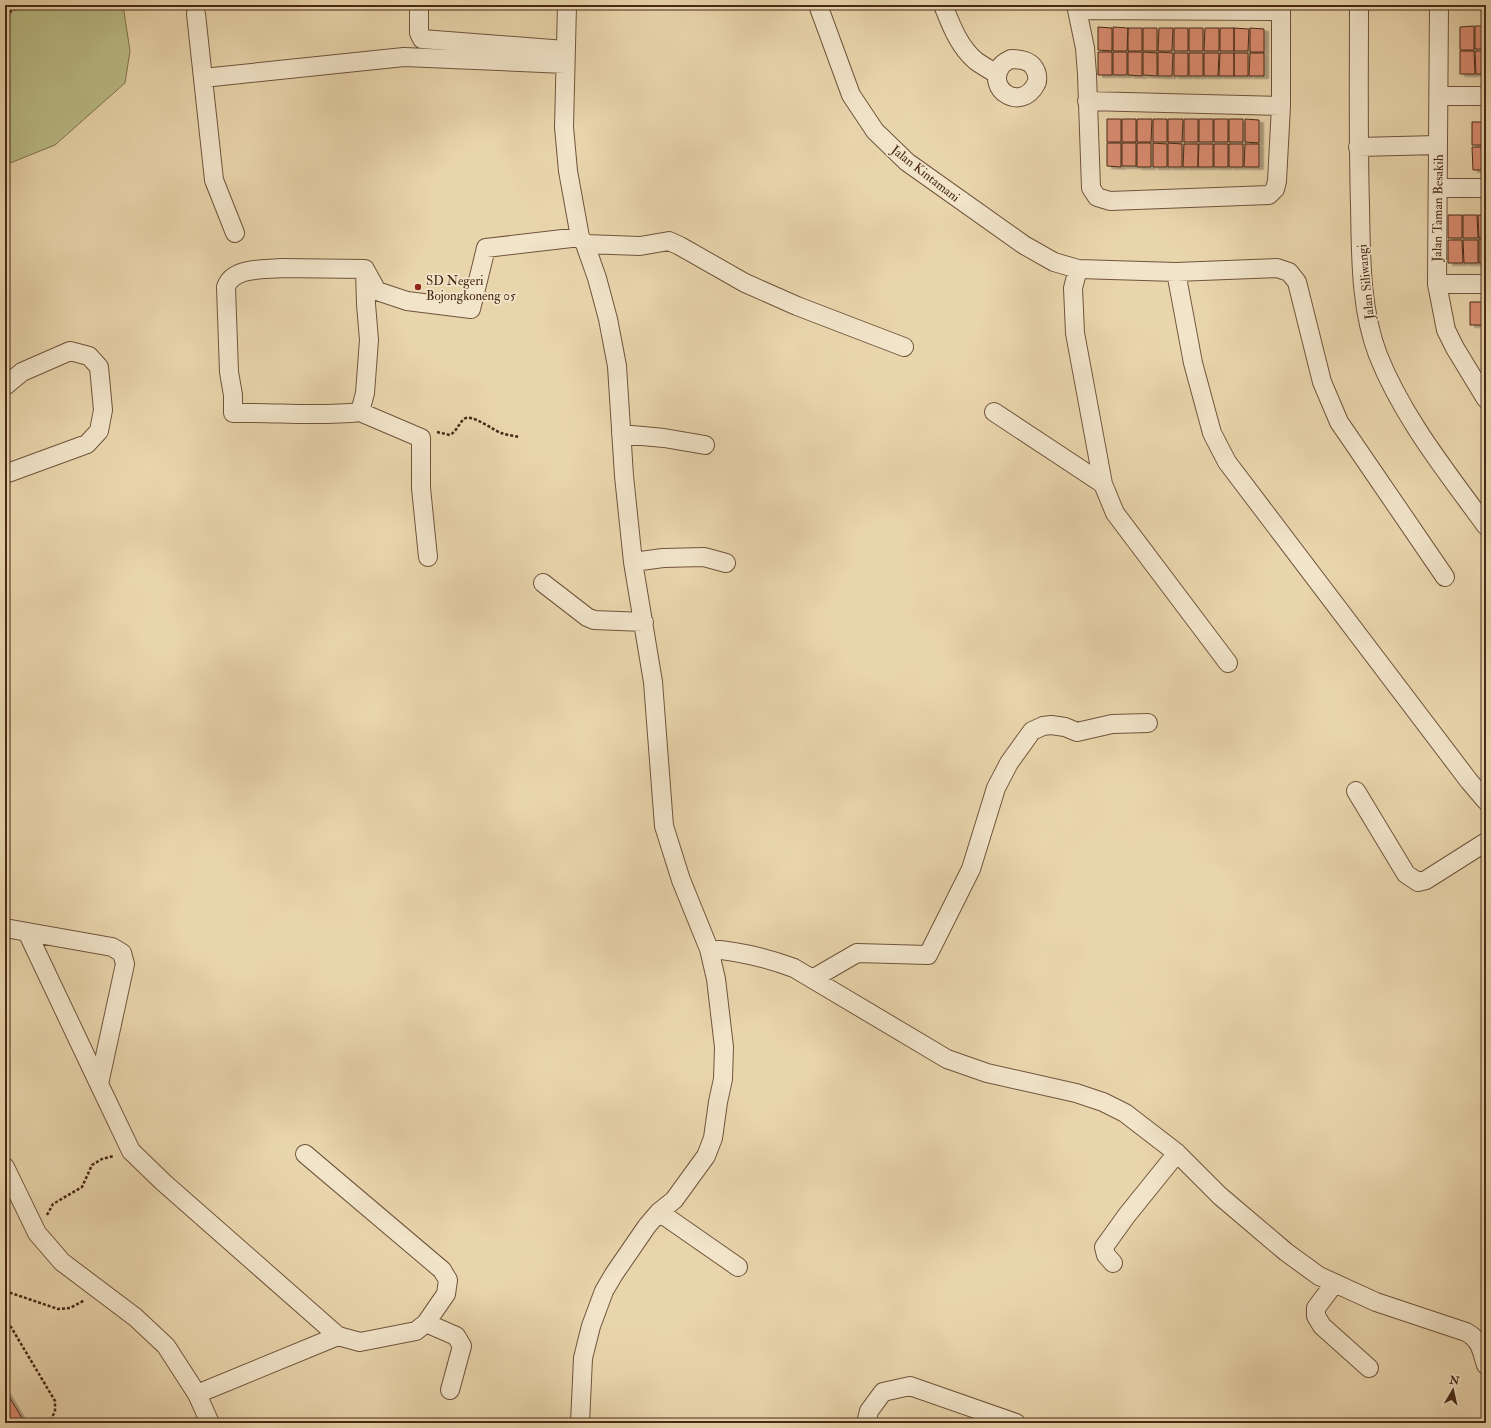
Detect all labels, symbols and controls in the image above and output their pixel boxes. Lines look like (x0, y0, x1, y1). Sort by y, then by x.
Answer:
street label: Jalan Kintamani (887, 141, 963, 206)
street label: Jalan Taman Besakih (1429, 154, 1447, 263)
street label: Jalan Siliwangi (1354, 243, 1378, 321)
place label: SD Negeri Bojongkoneng 05 (426, 273, 516, 304)
marker: SD Negeri Bojongkoneng 05 (413, 282, 423, 292)
north arrow (1433, 1370, 1473, 1410)
text: N (1448, 1373, 1461, 1388)

